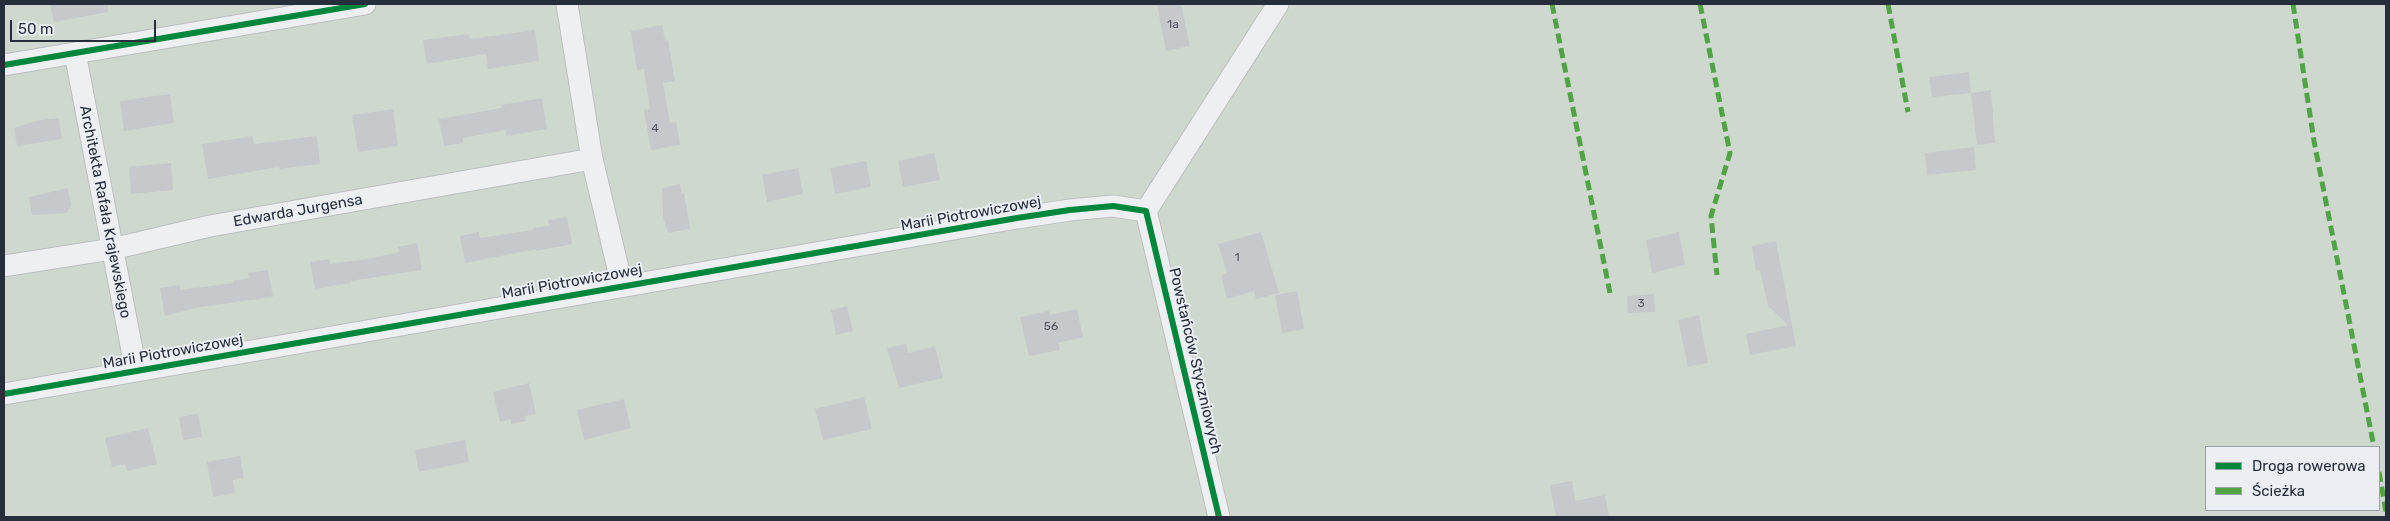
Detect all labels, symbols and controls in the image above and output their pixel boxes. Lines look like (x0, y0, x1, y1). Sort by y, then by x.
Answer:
scale bar (12, 10, 159, 42)
house number: 1a (1167, 18, 1179, 32)
text: 50 m (18, 20, 53, 38)
street label: Architekta Rafała Krajewskiego (76, 104, 134, 320)
house number: 4 (651, 122, 659, 136)
street label: Edwarda Jurgensa (232, 191, 364, 231)
street label: Marii Piotrowiczowej (899, 193, 1043, 235)
house number: 1 (1234, 251, 1240, 265)
street label: Marii Piotrowiczowej (500, 261, 644, 303)
street label: Powstańców Styczniowych (1165, 266, 1225, 456)
house number: 3 (1637, 297, 1645, 311)
house number: 56 (1044, 320, 1058, 334)
street label: Marii Piotrowiczowej (101, 331, 245, 373)
legend (2205, 446, 2380, 511)
text: Droga rowerowa (2252, 457, 2366, 475)
text: Ścieżka (2252, 482, 2305, 500)

